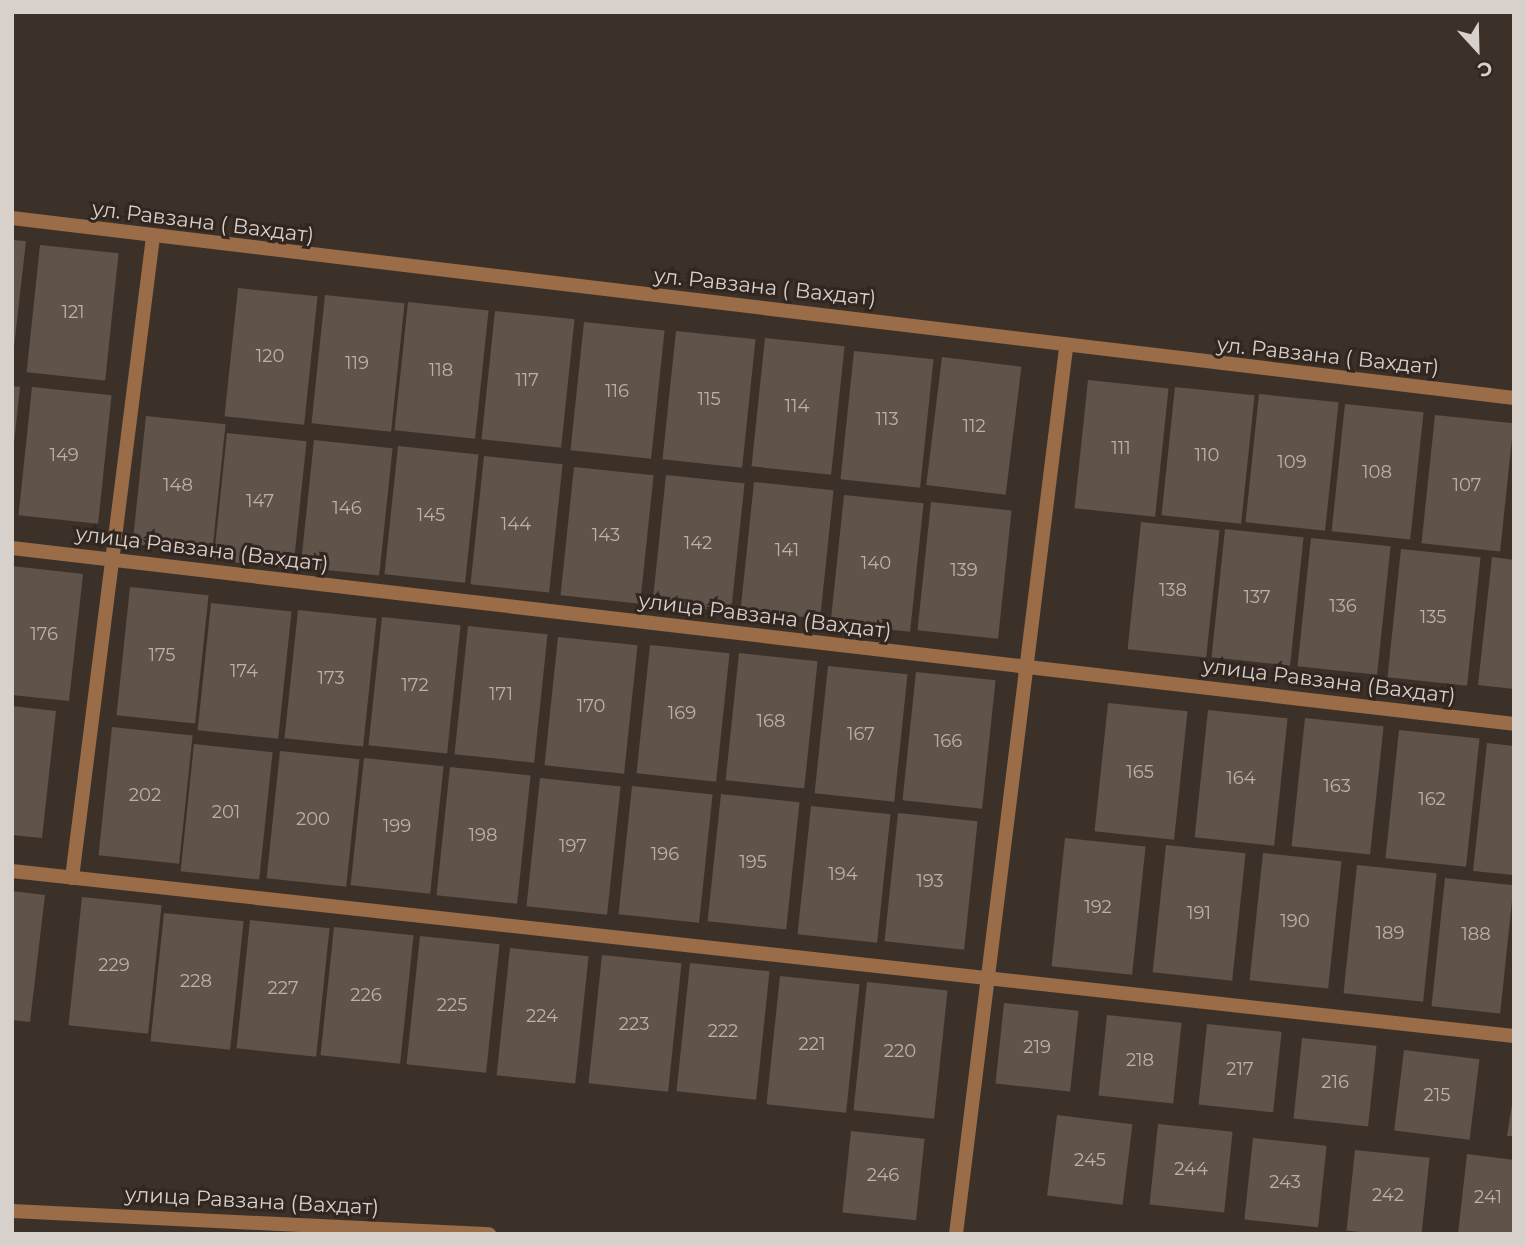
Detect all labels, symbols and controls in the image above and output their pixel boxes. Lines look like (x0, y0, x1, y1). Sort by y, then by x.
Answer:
north arrow (1442, 14, 1512, 84)
text: С (1474, 56, 1496, 82)
street label: ул. Равзана ( Вахдат) (91, 196, 315, 248)
street label: ул. Равзана ( Вахдат) (653, 263, 877, 311)
house number: 121 (61, 301, 85, 323)
street label: ул. Равзана ( Вахдат) (1216, 332, 1440, 380)
house number: 120 (256, 345, 284, 367)
house number: 119 (345, 352, 369, 374)
house number: 118 (429, 359, 453, 381)
house number: 117 (515, 369, 539, 391)
house number: 116 (605, 380, 629, 402)
house number: 115 (697, 388, 721, 410)
house number: 114 (785, 395, 809, 417)
house number: 113 (875, 408, 899, 430)
house number: 112 (962, 415, 986, 437)
house number: 111 (1111, 437, 1131, 459)
house number: 149 (49, 444, 79, 466)
house number: 110 (1195, 444, 1219, 466)
house number: 109 (1277, 451, 1307, 473)
house number: 108 (1362, 461, 1392, 483)
house number: 148 (163, 474, 193, 496)
house number: 107 (1453, 474, 1481, 496)
house number: 147 (246, 490, 274, 512)
house number: 146 (332, 497, 362, 519)
house number: 145 (417, 504, 445, 526)
house number: 144 (501, 513, 531, 535)
street label: улица Равзана (Вахдат) (74, 521, 330, 577)
house number: 143 (592, 524, 620, 546)
house number: 142 (684, 532, 712, 554)
house number: 141 (775, 539, 799, 561)
house number: 140 (861, 552, 891, 574)
house number: 139 (950, 559, 978, 581)
house number: 138 (1159, 579, 1187, 601)
house number: 137 (1243, 586, 1271, 608)
street label: улица Равзана (Вахдат) (637, 588, 893, 644)
house number: 136 (1329, 595, 1357, 617)
house number: 135 (1420, 606, 1446, 628)
house number: 176 (30, 623, 58, 645)
house number: 175 (149, 644, 175, 666)
street label: улица Равзана (Вахдат) (1201, 653, 1457, 709)
house number: 174 (230, 660, 258, 682)
house number: 173 (317, 667, 345, 689)
house number: 172 (401, 674, 429, 696)
house number: 171 (489, 683, 513, 705)
house number: 170 (577, 695, 605, 717)
house number: 169 (668, 702, 696, 724)
house number: 168 (757, 710, 785, 732)
house number: 167 (847, 723, 875, 745)
house number: 166 (934, 730, 962, 752)
house number: 165 (1126, 761, 1154, 783)
house number: 164 (1226, 767, 1256, 789)
house number: 163 (1323, 775, 1351, 797)
house number: 202 (129, 784, 161, 806)
house number: 162 (1418, 788, 1446, 810)
house number: 201 (212, 801, 240, 823)
house number: 200 (296, 808, 330, 830)
house number: 199 (383, 815, 411, 837)
house number: 198 (469, 824, 497, 846)
house number: 197 (559, 835, 587, 857)
house number: 196 (651, 843, 679, 865)
house number: 195 (739, 851, 767, 873)
house number: 194 (828, 863, 858, 885)
house number: 193 (916, 870, 944, 892)
house number: 192 (1084, 896, 1112, 918)
house number: 191 (1187, 902, 1211, 924)
house number: 190 (1280, 910, 1310, 932)
house number: 189 (1376, 922, 1404, 944)
house number: 188 (1461, 923, 1491, 945)
house number: 229 (98, 954, 130, 976)
house number: 228 (180, 970, 212, 992)
house number: 227 (267, 977, 299, 999)
house number: 226 (350, 984, 382, 1006)
house number: 225 (437, 994, 467, 1016)
house number: 224 (526, 1005, 558, 1027)
house number: 223 (619, 1013, 649, 1035)
house number: 222 (708, 1020, 738, 1042)
house number: 221 (799, 1033, 825, 1055)
house number: 219 (1023, 1036, 1051, 1058)
house number: 220 (884, 1040, 916, 1062)
house number: 218 (1126, 1049, 1154, 1071)
house number: 217 (1226, 1058, 1254, 1080)
house number: 216 (1321, 1071, 1349, 1093)
house number: 215 (1424, 1084, 1450, 1106)
house number: 245 (1074, 1149, 1106, 1171)
house number: 244 (1174, 1158, 1208, 1180)
house number: 246 (867, 1164, 899, 1186)
house number: 243 (1269, 1171, 1301, 1193)
street label: улица Равзана (Вахдат) (124, 1182, 380, 1220)
house number: 242 (1372, 1184, 1404, 1206)
house number: 241 (1474, 1186, 1502, 1208)

